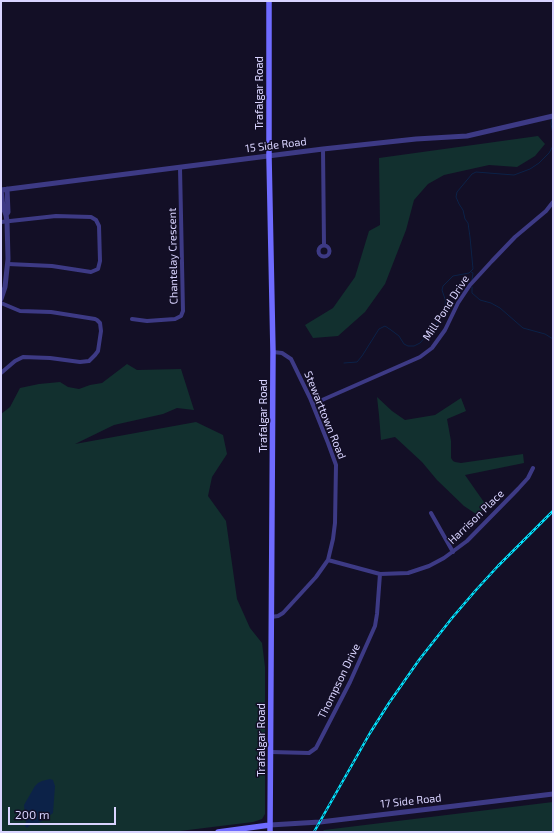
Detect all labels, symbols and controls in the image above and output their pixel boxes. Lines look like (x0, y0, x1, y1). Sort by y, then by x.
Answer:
street label: Trafalgar Road (252, 56, 266, 130)
street label: 15 Side Road (245, 135, 307, 155)
street label: Chantelay Crescent (166, 208, 180, 304)
street label: Mill Pond Drive (420, 273, 472, 343)
street label: Stewarttown Road (301, 369, 349, 461)
street label: Trafalgar Road (256, 379, 270, 453)
street label: Harrison Place (445, 487, 507, 547)
street label: Thompson Drive (315, 641, 363, 721)
street label: Trafalgar Road (254, 703, 268, 777)
street label: 17 Side Road (380, 791, 442, 811)
scale bar (10, 799, 118, 825)
text: 200 m (15, 807, 49, 821)

